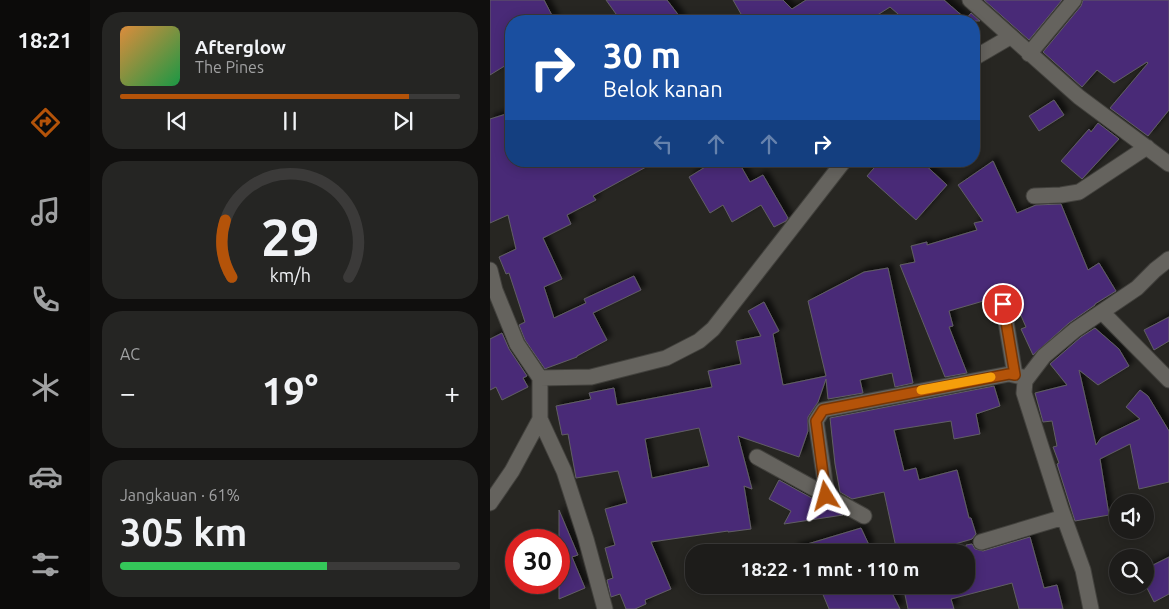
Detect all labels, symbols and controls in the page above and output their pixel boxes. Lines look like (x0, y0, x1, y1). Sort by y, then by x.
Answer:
text: 18:21 (17, 27, 73, 52)
icon: right (520, 35, 585, 100)
text: 30 m (603, 35, 681, 75)
text: Afterglow (195, 36, 286, 58)
text: The Pines (195, 58, 264, 76)
text: Belok kanan (603, 76, 723, 101)
icon: directions (28, 105, 63, 140)
icon: previous (163, 107, 191, 135)
icon: pause (276, 107, 304, 135)
icon: next (389, 107, 417, 135)
icon: left (649, 130, 677, 158)
icon: ahead (702, 130, 730, 158)
icon: ahead (755, 130, 783, 158)
icon: right (808, 130, 836, 158)
icon: music (28, 194, 63, 229)
text: 29 (261, 208, 319, 266)
text: km/h (269, 265, 311, 285)
icon: phone (28, 282, 63, 317)
pin (982, 283, 1024, 325)
icon: arrive (989, 290, 1017, 318)
text: AC (120, 345, 140, 363)
icon: climate (28, 370, 63, 405)
text: 19° (262, 370, 318, 412)
text: − (120, 377, 136, 408)
text: + (444, 377, 460, 408)
icon: car (28, 459, 63, 494)
position arrow (799, 469, 851, 521)
text: Jangkauan · 61% (120, 486, 240, 504)
map controls (1109, 494, 1154, 594)
button: sound (1109, 494, 1154, 539)
text: 305 km (120, 511, 247, 553)
speed limit sign: 30 (505, 529, 570, 594)
icon: filters (28, 547, 63, 582)
button: search (1109, 549, 1154, 594)
text: 18:22 · 1 mnt · 110 m (741, 558, 919, 580)

